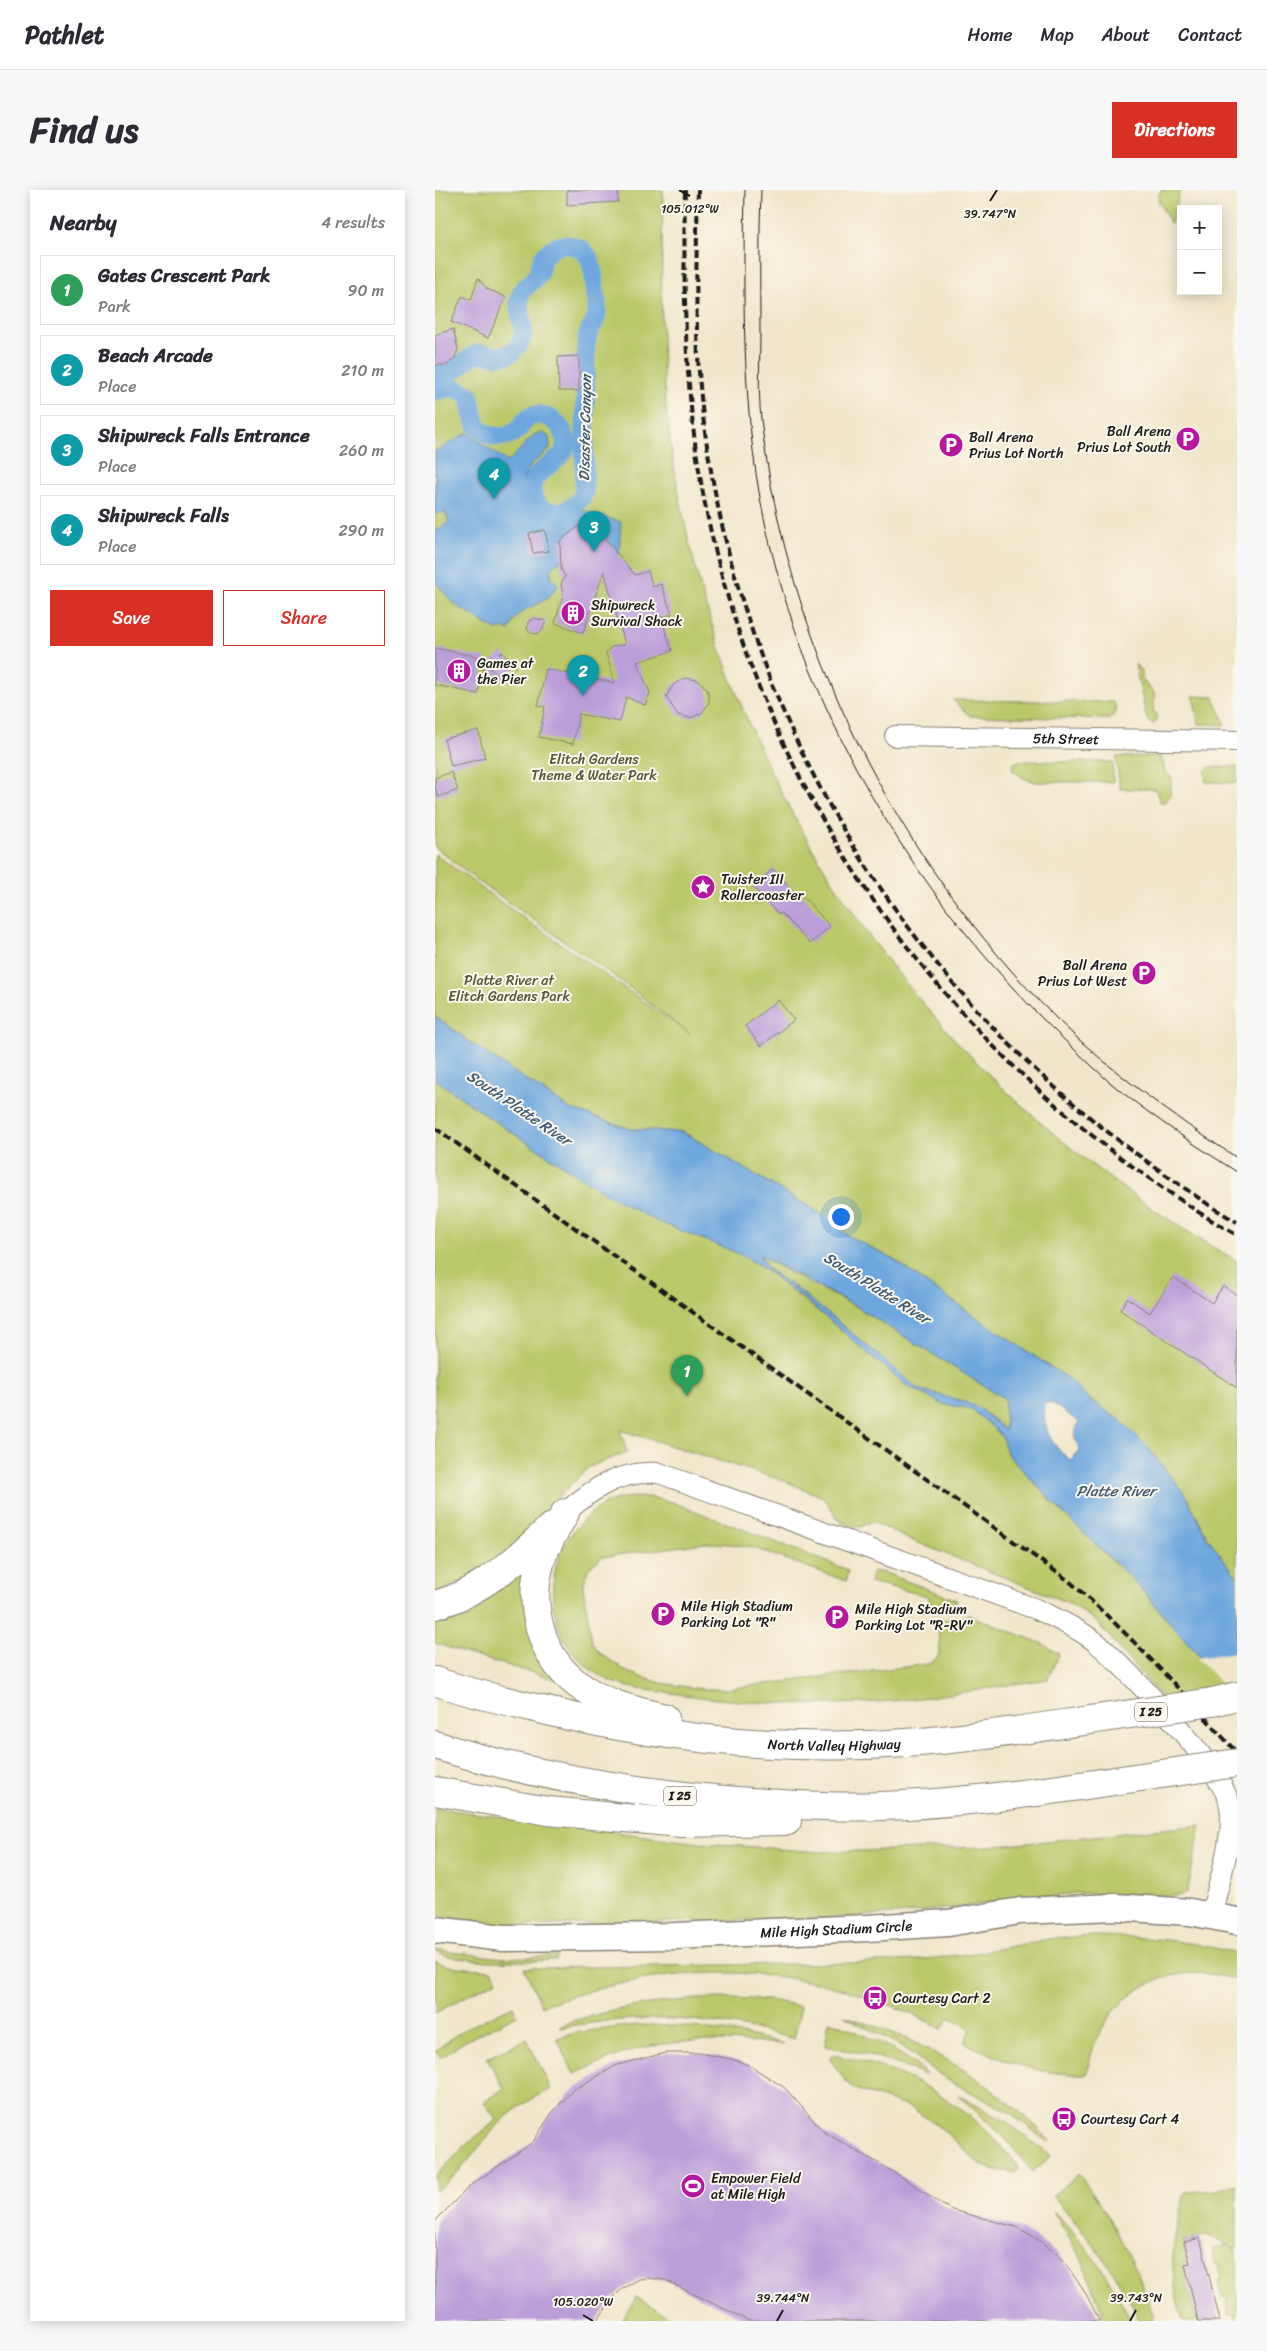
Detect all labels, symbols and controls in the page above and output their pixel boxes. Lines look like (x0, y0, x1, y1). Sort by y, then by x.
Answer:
text: Pathlet (25, 14, 104, 56)
text: Home (968, 19, 1013, 51)
text: Map (1041, 19, 1074, 51)
text: About (1102, 19, 1150, 51)
text: Contact (1178, 19, 1242, 51)
text: Find us (30, 99, 138, 161)
button: Directions (1112, 102, 1237, 158)
text: 105.012°W (661, 198, 720, 220)
text: 39.747°N (964, 203, 1017, 225)
text: Nearby (50, 204, 116, 242)
map controls (1177, 205, 1222, 295)
button: + (1177, 205, 1222, 250)
text: 4 results (321, 208, 385, 237)
button: − (1177, 250, 1222, 295)
text: Gates Crescent Park (98, 259, 270, 292)
text: 1 (64, 276, 70, 305)
text: 90 m (348, 276, 384, 305)
text: Park (98, 292, 131, 321)
text: Beach Arcade (98, 339, 213, 372)
text: 2 (62, 356, 72, 385)
text: 210 m (341, 356, 384, 385)
text: Place (98, 372, 137, 401)
water label: Disaster Canyon (571, 373, 599, 481)
text: Shipwreck Falls Entrance (98, 419, 310, 452)
place label: Ball Arena Prius Lot South (1077, 419, 1171, 460)
place label: Ball Arena Prius Lot North (969, 425, 1064, 466)
parking icon: Ball Arena Prius Lot South (1175, 426, 1201, 452)
parking icon: Ball Arena Prius Lot North (938, 432, 964, 458)
text: 3 (63, 436, 71, 465)
text: 260 m (339, 436, 384, 465)
text: Place (98, 452, 137, 481)
pin: 4 (478, 458, 510, 499)
text: Shipwreck Falls (98, 499, 229, 532)
pin: 3 (578, 511, 610, 552)
text: 4 (62, 516, 72, 545)
text: 290 m (338, 516, 384, 545)
text: Place (98, 532, 137, 561)
button: Save (50, 590, 213, 646)
button: Share (223, 590, 385, 646)
place label: Shipwreck Survival Shack (591, 593, 683, 634)
building icon: Shipwreck Survival Shack (560, 600, 586, 626)
place label: Games at the Pier (477, 651, 535, 692)
pin: 2 (567, 655, 599, 696)
building icon: Games at the Pier (446, 658, 472, 684)
street label: 5th Street (1033, 726, 1099, 752)
park label: Elitch Gardens Theme & Water Park (531, 747, 657, 788)
place label: Twister III Rollercoaster (721, 867, 805, 908)
place icon: Twister III Rollercoaster (690, 874, 716, 900)
place label: Ball Arena Prius Lot West (1038, 953, 1127, 994)
parking icon: Ball Arena Prius Lot West (1131, 960, 1157, 986)
park label: Platte River at Elitch Gardens Park (448, 968, 570, 1009)
water label: South Platte River (461, 1063, 579, 1154)
your location (828, 1204, 854, 1230)
water label: South Platte River (819, 1245, 938, 1333)
pin: 1 (671, 1355, 703, 1396)
water label: Platte River (1077, 1478, 1158, 1504)
place label: Mile High Stadium Parking Lot "R" (681, 1594, 793, 1635)
place label: Mile High Stadium Parking Lot "R-RV" (855, 1597, 973, 1638)
parking icon: Mile High Stadium Parking Lot "R" (650, 1601, 676, 1627)
parking icon: Mile High Stadium Parking Lot "R-RV" (824, 1604, 850, 1630)
road number: I 25 (1135, 1702, 1167, 1721)
street label: North Valley Highway (767, 1731, 902, 1759)
road number: I 25 (664, 1786, 696, 1805)
street label: Mile High Stadium Circle (760, 1913, 913, 1945)
bus stop icon: Courtesy Cart 2 (862, 1985, 888, 2011)
place label: Courtesy Cart 2 (893, 1986, 990, 2011)
bus stop icon: Courtesy Cart 4 (1051, 2106, 1077, 2132)
place label: Courtesy Cart 4 (1081, 2107, 1179, 2132)
place label: Empower Field at Mile High (711, 2166, 802, 2207)
sports icon: Empower Field at Mile High (680, 2173, 706, 2199)
text: 39.744°N (757, 2287, 810, 2309)
text: 39.743°N (1110, 2287, 1163, 2309)
text: 105.020°W (553, 2291, 614, 2313)

